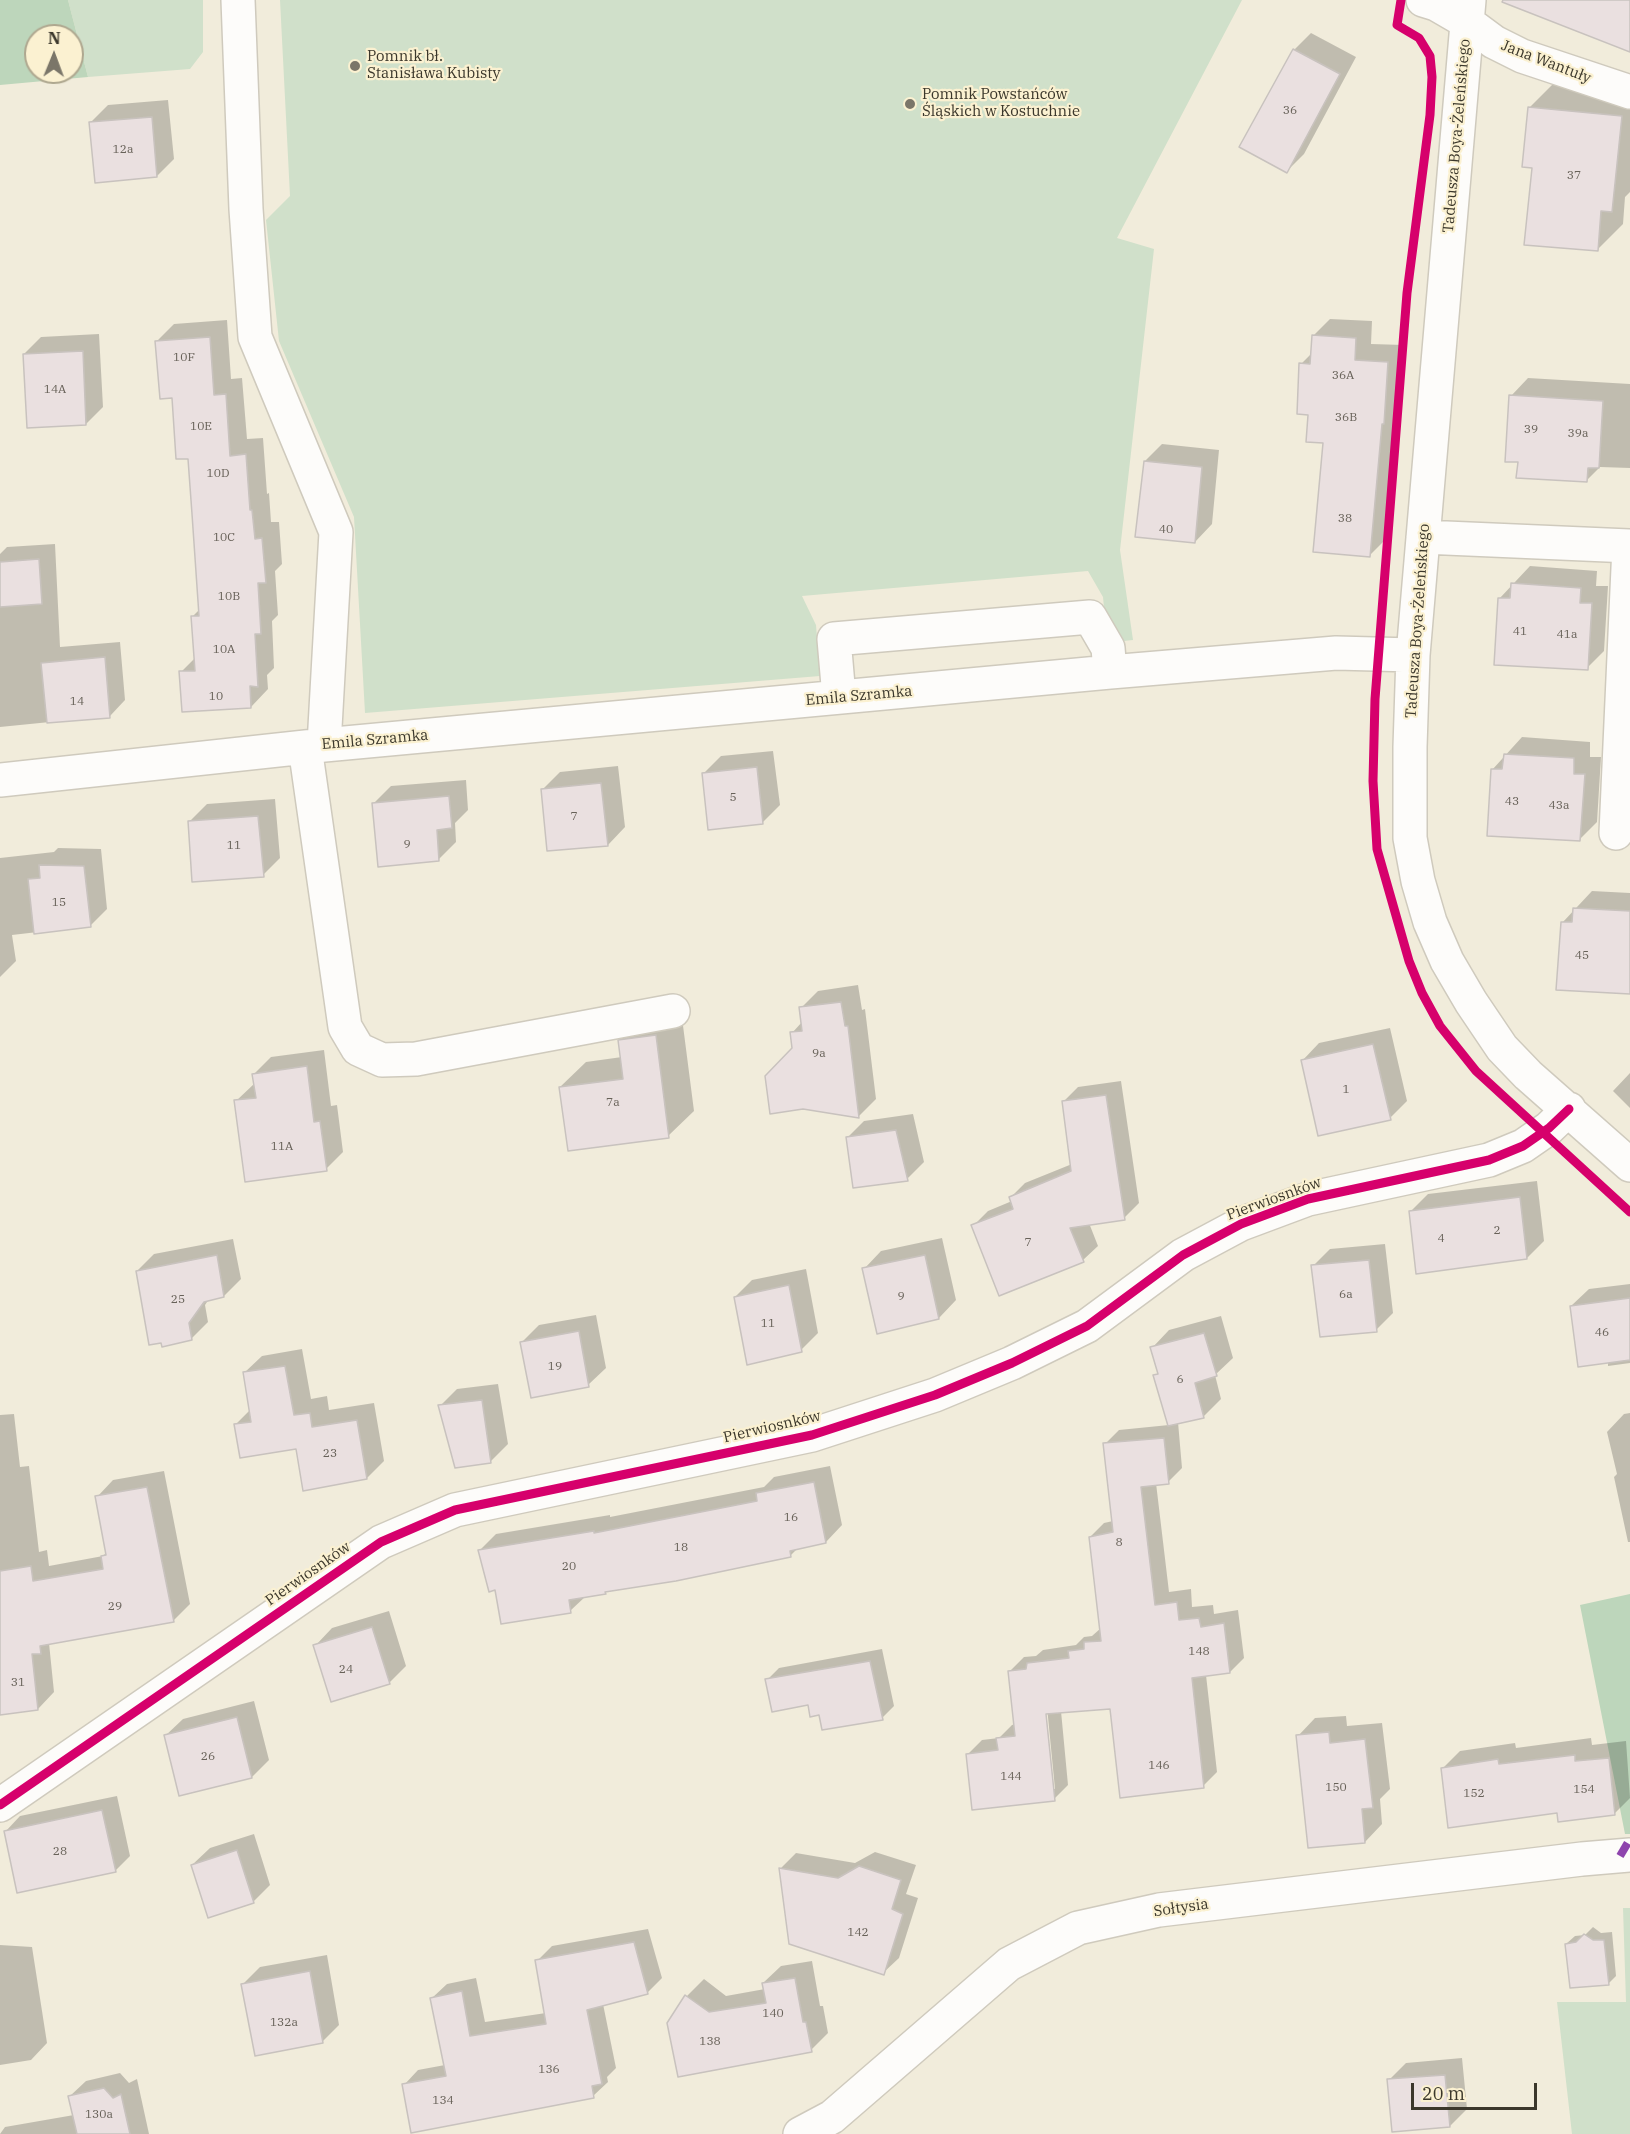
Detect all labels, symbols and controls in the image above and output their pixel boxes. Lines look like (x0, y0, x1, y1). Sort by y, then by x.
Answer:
north arrow (24, 24, 84, 84)
text: N (48, 28, 61, 48)
street label: Jana Wantuły (1499, 37, 1593, 87)
street label: Tadeusza Boya-Żeleńskiego (1440, 38, 1474, 234)
place label: Pomnik bł. Stanisława Kubisty (367, 48, 501, 83)
marker: Pomnik bł. Stanisława Kubisty (348, 59, 362, 73)
place label: Pomnik Powstańców Śląskich w Kostuchnie (922, 86, 1080, 121)
marker: Pomnik Powstańców Śląskich w Kostuchnie (903, 97, 917, 111)
house number: 36 (1283, 104, 1297, 118)
house number: 12a (113, 143, 133, 157)
house number: 37 (1567, 169, 1581, 183)
house number: 10F (173, 351, 195, 365)
house number: 36A (1332, 369, 1354, 383)
house number: 14A (44, 383, 66, 397)
house number: 36B (1335, 411, 1357, 425)
house number: 10E (190, 420, 212, 434)
house number: 39 (1524, 423, 1538, 437)
house number: 39a (1568, 427, 1588, 441)
house number: 10D (207, 467, 229, 481)
house number: 38 (1338, 512, 1352, 526)
house number: 40 (1159, 523, 1173, 537)
street label: Tadeusza Boya-Żeleńskiego (1402, 523, 1434, 719)
house number: 10C (213, 531, 235, 545)
house number: 10B (218, 590, 240, 604)
house number: 41 (1513, 625, 1527, 639)
house number: 41a (1557, 628, 1577, 642)
house number: 10A (213, 643, 235, 657)
street label: Emila Szramka (805, 682, 913, 710)
house number: 10 (209, 690, 223, 704)
house number: 14 (70, 695, 84, 709)
street label: Emila Szramka (321, 726, 429, 754)
house number: 5 (729, 791, 737, 805)
house number: 43 (1505, 795, 1519, 809)
house number: 43a (1549, 799, 1569, 813)
house number: 7 (570, 810, 578, 824)
house number: 9 (403, 838, 411, 852)
house number: 11 (227, 839, 241, 853)
house number: 15 (52, 896, 66, 910)
house number: 45 (1575, 949, 1589, 963)
house number: 9a (812, 1047, 826, 1061)
house number: 1 (1342, 1083, 1350, 1097)
house number: 7a (606, 1096, 620, 1110)
house number: 11A (271, 1140, 293, 1154)
street label: Pierwiosnków (1224, 1174, 1324, 1224)
house number: 2 (1493, 1224, 1501, 1238)
house number: 4 (1437, 1232, 1445, 1246)
house number: 7 (1024, 1236, 1032, 1250)
house number: 6a (1339, 1288, 1353, 1302)
house number: 9 (897, 1290, 905, 1304)
house number: 25 (171, 1293, 185, 1307)
house number: 11 (761, 1317, 775, 1331)
house number: 46 (1595, 1326, 1609, 1340)
house number: 19 (548, 1360, 562, 1374)
house number: 6 (1176, 1373, 1184, 1387)
street label: Pierwiosnków (721, 1407, 823, 1447)
house number: 23 (323, 1447, 337, 1461)
house number: 16 (784, 1511, 798, 1525)
house number: 8 (1115, 1536, 1123, 1550)
street label: Pierwiosnków (262, 1538, 354, 1610)
house number: 18 (674, 1541, 688, 1555)
house number: 20 (562, 1560, 576, 1574)
house number: 29 (108, 1600, 122, 1614)
house number: 148 (1188, 1645, 1210, 1659)
house number: 24 (339, 1663, 353, 1677)
house number: 31 (11, 1676, 25, 1690)
house number: 26 (201, 1750, 215, 1764)
house number: 146 (1148, 1759, 1170, 1773)
house number: 144 (1000, 1770, 1022, 1784)
house number: 150 (1325, 1781, 1347, 1795)
house number: 154 (1573, 1783, 1595, 1797)
house number: 152 (1463, 1787, 1485, 1801)
house number: 28 (53, 1845, 67, 1859)
street label: Sołtysia (1152, 1895, 1210, 1921)
house number: 142 (847, 1926, 869, 1940)
house number: 140 (762, 2007, 784, 2021)
house number: 132a (270, 2016, 298, 2030)
house number: 138 (699, 2035, 721, 2049)
house number: 136 (538, 2063, 560, 2077)
scale bar (1414, 2071, 1540, 2109)
text: 20 m (1422, 2082, 1465, 2105)
house number: 134 (432, 2094, 454, 2108)
house number: 130a (85, 2108, 113, 2122)

